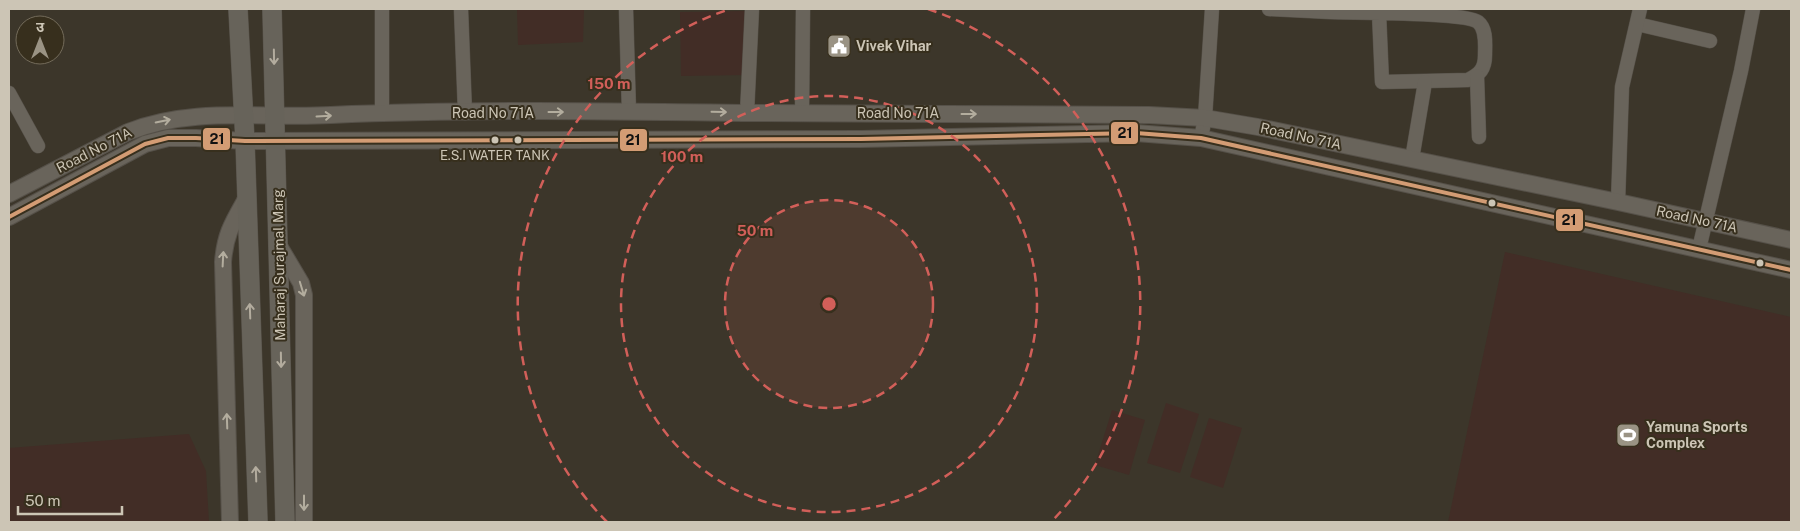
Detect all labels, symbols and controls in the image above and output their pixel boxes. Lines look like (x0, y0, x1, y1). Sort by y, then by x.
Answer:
north arrow (15, 15, 65, 65)
text: उ (36, 19, 45, 35)
public building icon: Vivek Vihar (826, 33, 852, 59)
place label: Vivek Vihar (856, 38, 932, 54)
one-way arrow (269, 49, 279, 65)
text: 150 m (587, 75, 631, 92)
street label: Road No 71A (452, 105, 534, 121)
street label: Road No 71A (857, 105, 939, 121)
one-way arrow (548, 107, 564, 117)
one-way arrow (710, 107, 727, 117)
one-way arrow (960, 109, 977, 119)
one-way arrow (316, 111, 332, 120)
one-way arrow (155, 116, 171, 125)
street label: Road No 71A (1259, 120, 1343, 152)
line badge: 21 (1110, 121, 1139, 145)
street label: Road No 71A (54, 124, 134, 176)
text: 21 (1118, 125, 1132, 141)
line badge: 21 (202, 127, 231, 151)
line badge: 21 (619, 128, 648, 152)
text: 21 (210, 131, 224, 147)
text: 21 (626, 132, 640, 148)
marker: E.S.I WATER TANK (490, 135, 500, 145)
unlabelled marker (513, 135, 523, 145)
place label: E.S.I WATER TANK (440, 148, 550, 163)
text: 100 m (661, 148, 703, 165)
street label: Maharaj Surajmal Marg (270, 189, 288, 341)
unlabelled marker (1487, 198, 1497, 208)
street label: Road No 71A (1655, 203, 1739, 235)
line badge: 21 (1555, 208, 1584, 232)
text: 21 (1562, 212, 1576, 228)
text: 50 m (737, 222, 773, 239)
one-way arrow (219, 251, 228, 267)
unlabelled marker (1755, 258, 1765, 268)
one-way arrow (297, 280, 307, 296)
centre of rings (820, 295, 838, 313)
one-way arrow (246, 303, 255, 319)
one-way arrow (276, 352, 286, 368)
one-way arrow (222, 413, 232, 430)
place label: Yamuna Sports Complex (1646, 419, 1748, 451)
sports icon: Yamuna Sports Complex (1615, 422, 1641, 448)
one-way arrow (252, 466, 261, 482)
scale bar (18, 484, 121, 516)
text: 50 m (25, 492, 60, 509)
one-way arrow (300, 495, 309, 511)

